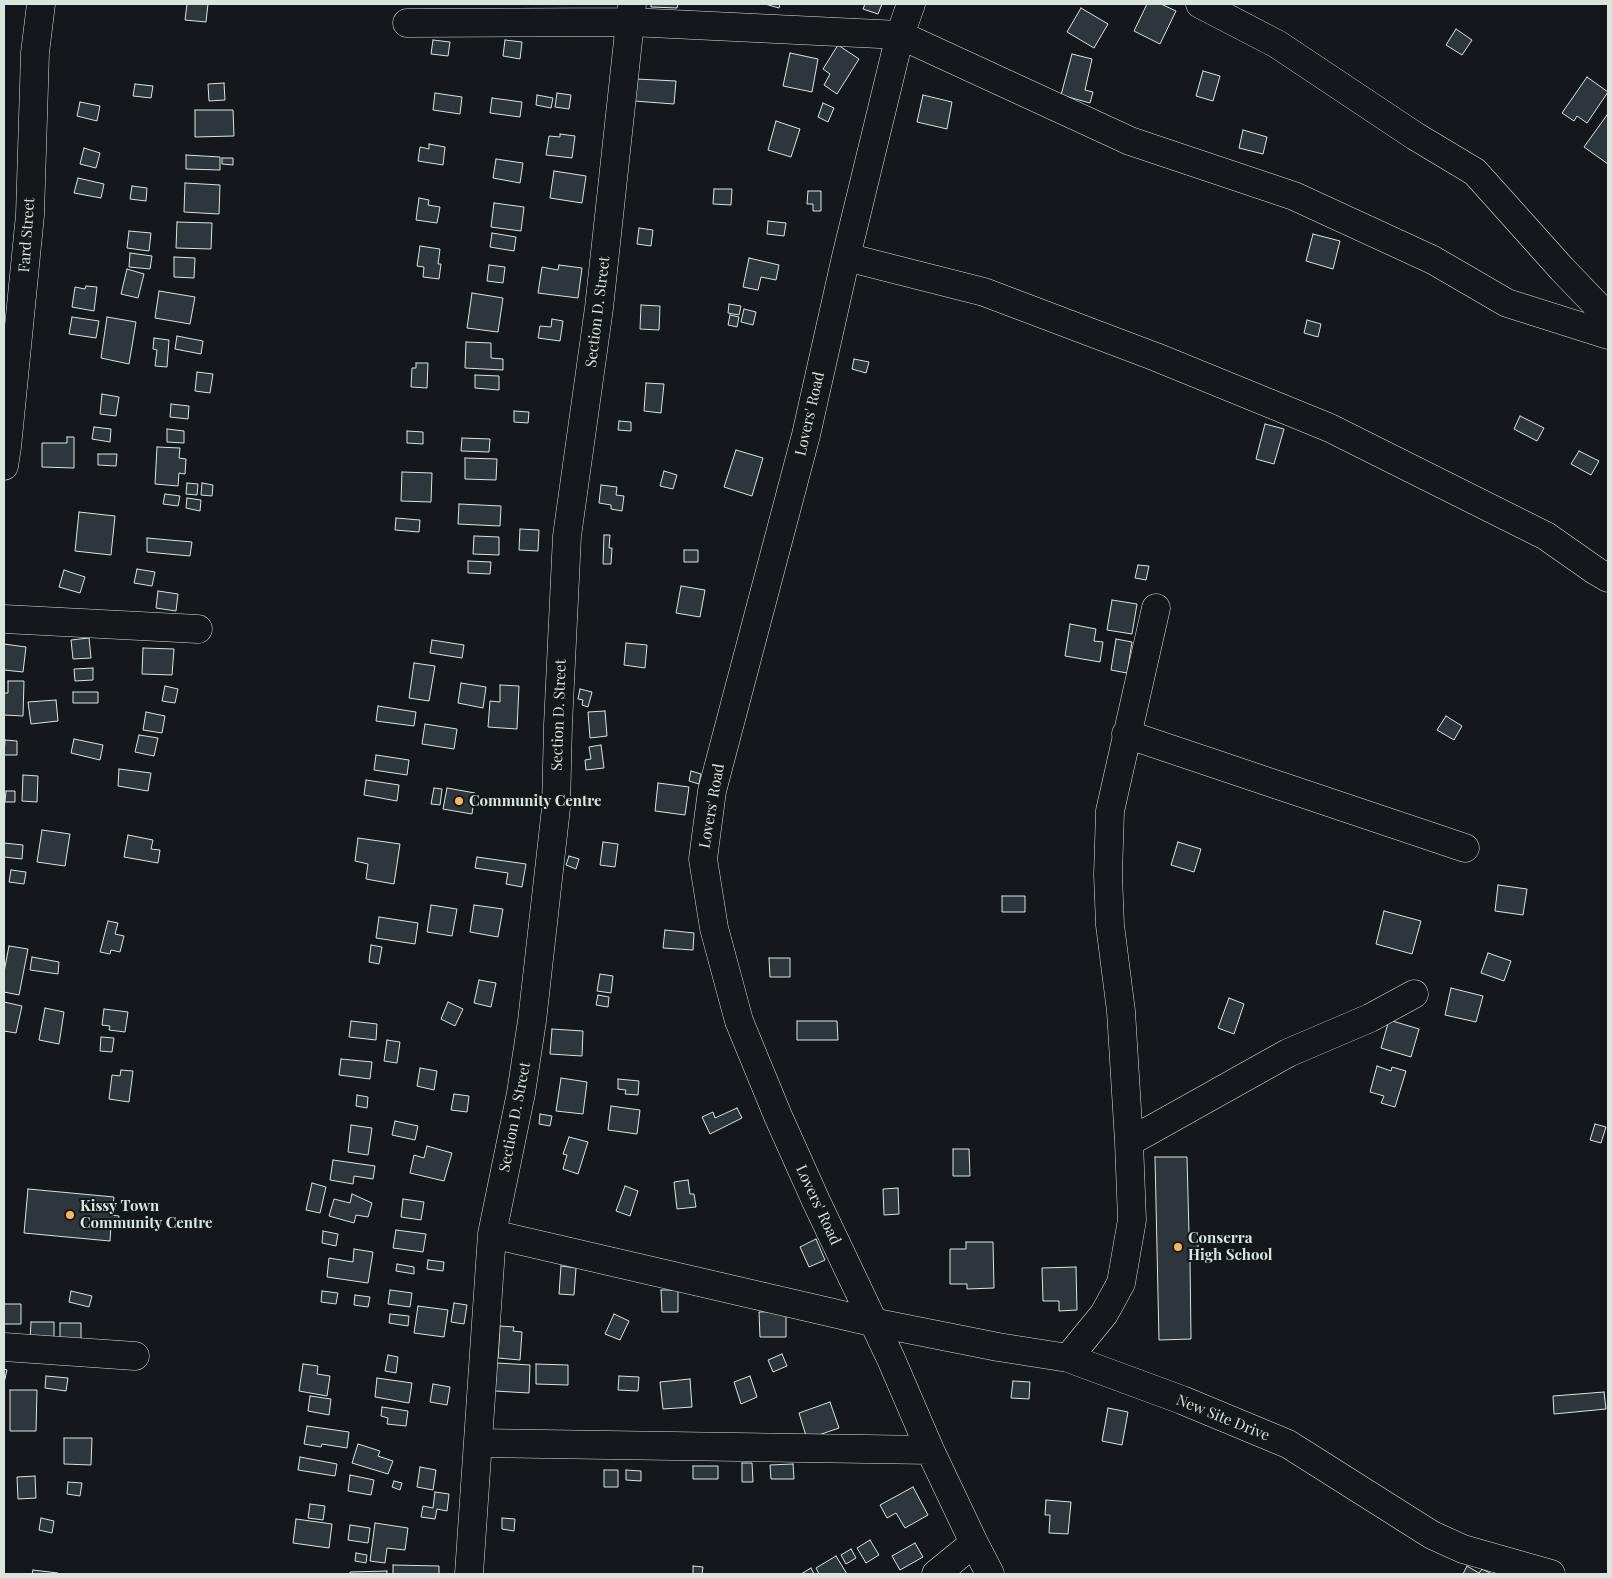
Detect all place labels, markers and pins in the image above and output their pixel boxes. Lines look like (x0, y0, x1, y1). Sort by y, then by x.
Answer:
place label: Community Centre (469, 792, 602, 810)
marker: Community Centre (453, 795, 465, 807)
place label: Kissy Town Community Centre (80, 1197, 213, 1232)
marker: Kissy Town Community Centre (64, 1209, 76, 1221)
place label: Conserra High School (1188, 1229, 1272, 1264)
marker: Conserra High School (1172, 1241, 1184, 1253)

